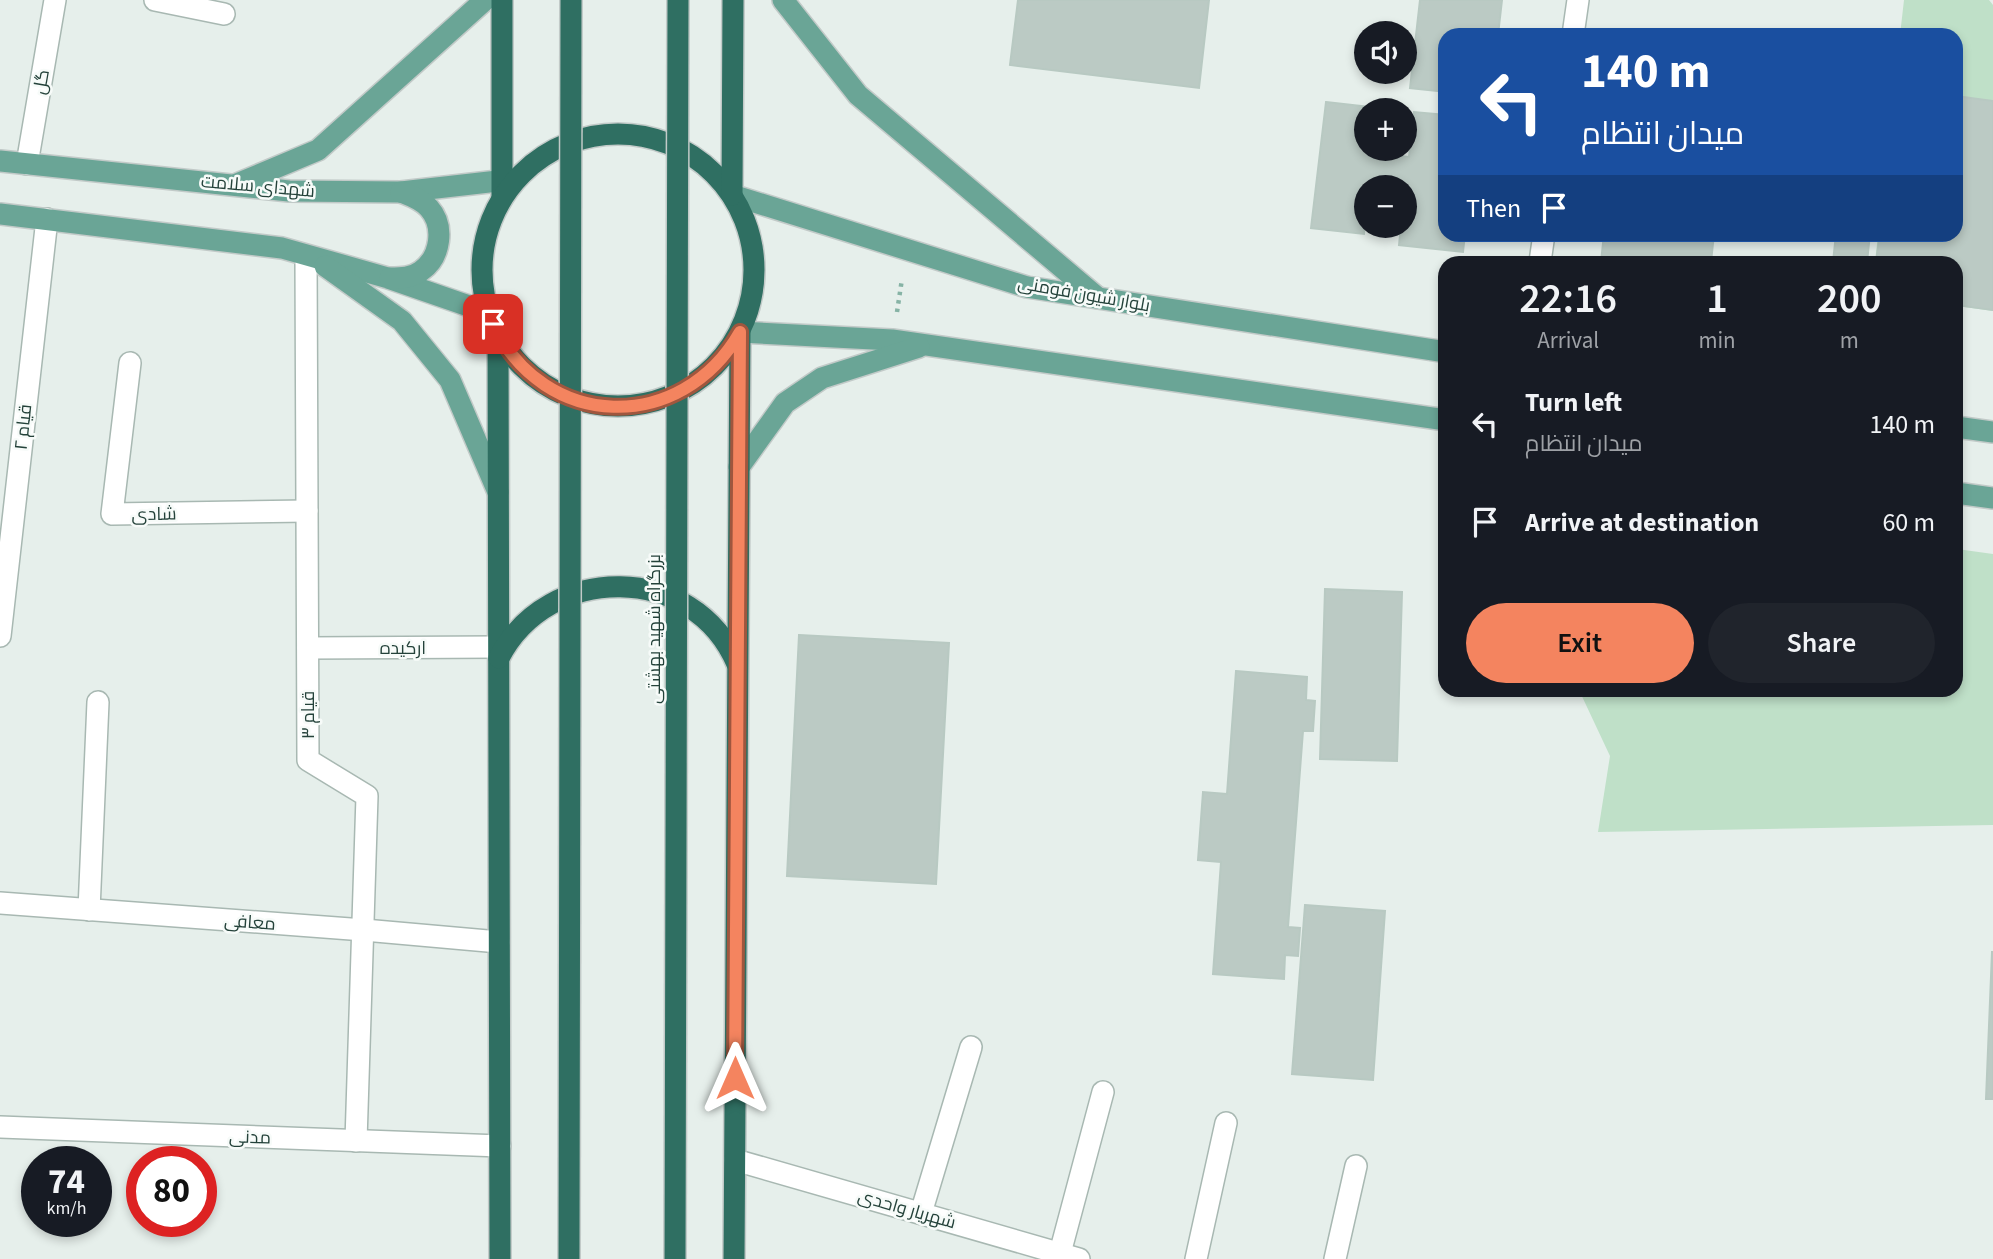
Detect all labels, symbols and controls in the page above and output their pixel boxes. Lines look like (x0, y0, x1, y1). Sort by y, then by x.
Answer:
map controls (1354, 21, 1417, 238)
button: sound (1354, 21, 1417, 84)
text: 140 m (1581, 37, 1710, 107)
icon: left (1466, 56, 1557, 147)
street label: گل (27, 68, 56, 96)
button: + (1354, 98, 1417, 161)
text: میدان انتظام (1581, 111, 1744, 157)
street label: شهدای سلامت (200, 169, 316, 204)
button: − (1354, 175, 1417, 238)
icon: arrive (1535, 189, 1573, 227)
text: Then (1466, 190, 1521, 227)
text: 22:16 (1519, 269, 1617, 329)
text: 1 (1706, 269, 1728, 329)
text: 200 (1817, 269, 1882, 329)
street label: بلوار شیون فومنی (1016, 271, 1152, 318)
pin (463, 294, 523, 354)
icon: arrive (474, 305, 512, 343)
text: Arrival (1537, 324, 1599, 357)
text: min (1698, 324, 1736, 357)
text: m (1840, 324, 1859, 357)
text: Turn left (1525, 384, 1622, 421)
street label: قیام ۲ (9, 403, 38, 451)
icon: left (1466, 405, 1504, 443)
text: 140 m (1869, 406, 1935, 443)
text: میدان انتظام (1525, 427, 1642, 460)
street label: شادی (131, 502, 177, 527)
icon: arrive (1466, 503, 1504, 541)
text: Arrive at destination (1525, 504, 1759, 541)
text: 60 m (1882, 504, 1935, 541)
street label: بزرگراه شهید بهشتی (642, 554, 667, 704)
button: Exit (1466, 603, 1694, 683)
button: Share (1708, 603, 1935, 683)
street label: ارکیده (380, 636, 426, 661)
street label: قیام ۳ (296, 691, 321, 739)
street label: معافی (223, 908, 277, 937)
position arrow (698, 1041, 772, 1115)
street label: مدنی (229, 1124, 271, 1151)
speed limit sign: 80 (126, 1146, 217, 1237)
text: 74 (48, 1157, 85, 1207)
street label: شهریار واحدی (855, 1184, 959, 1235)
text: km/h (47, 1196, 86, 1221)

